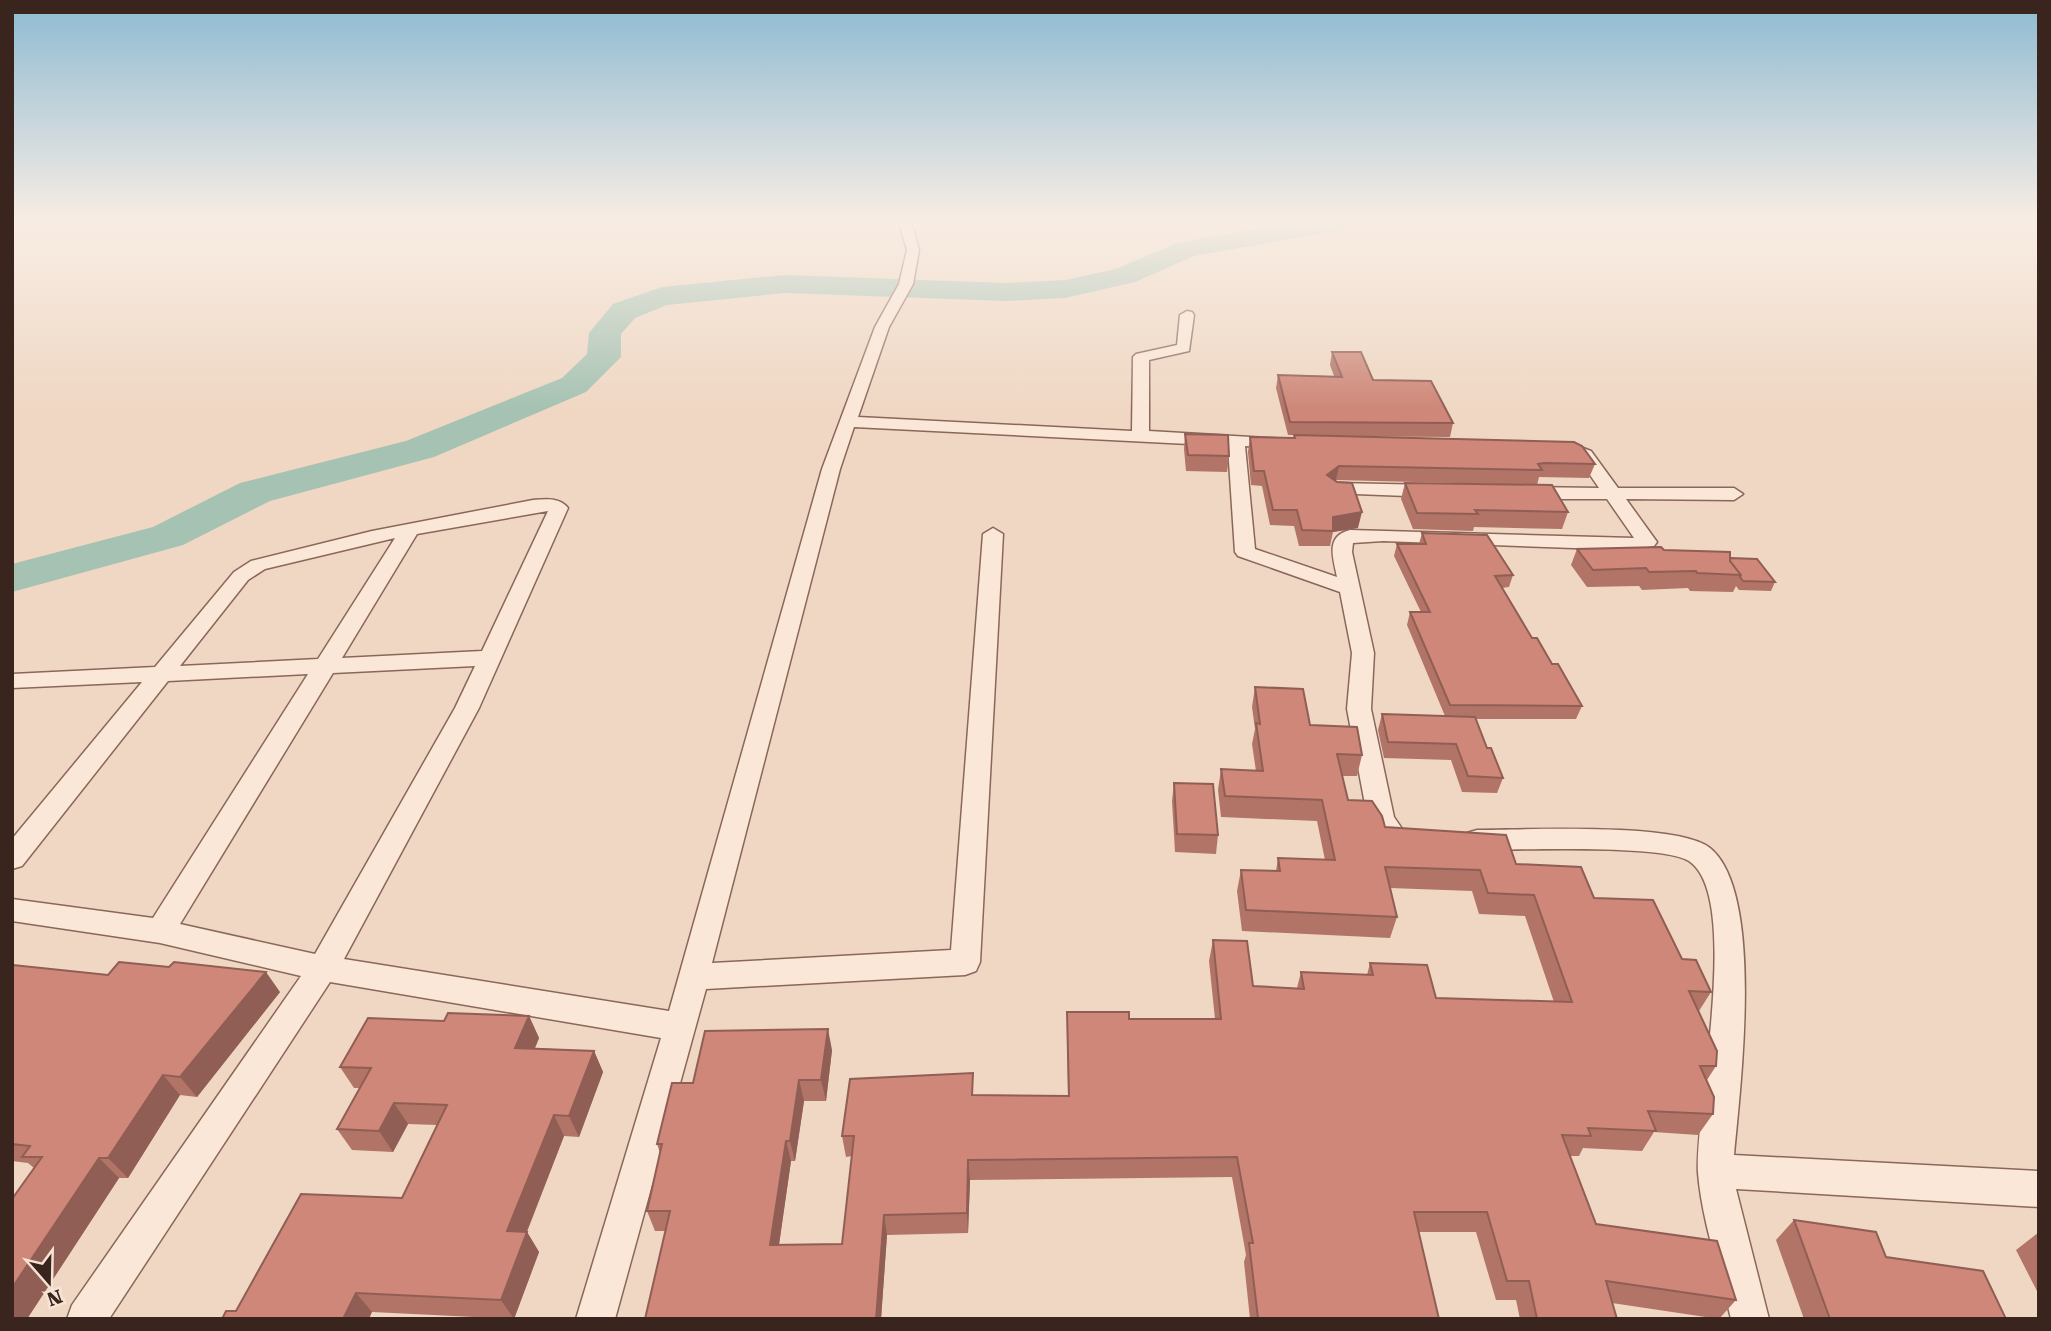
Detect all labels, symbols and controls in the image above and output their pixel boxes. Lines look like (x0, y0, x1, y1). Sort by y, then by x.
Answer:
north arrow (14, 1247, 84, 1317)
text: N (43, 1284, 65, 1311)

